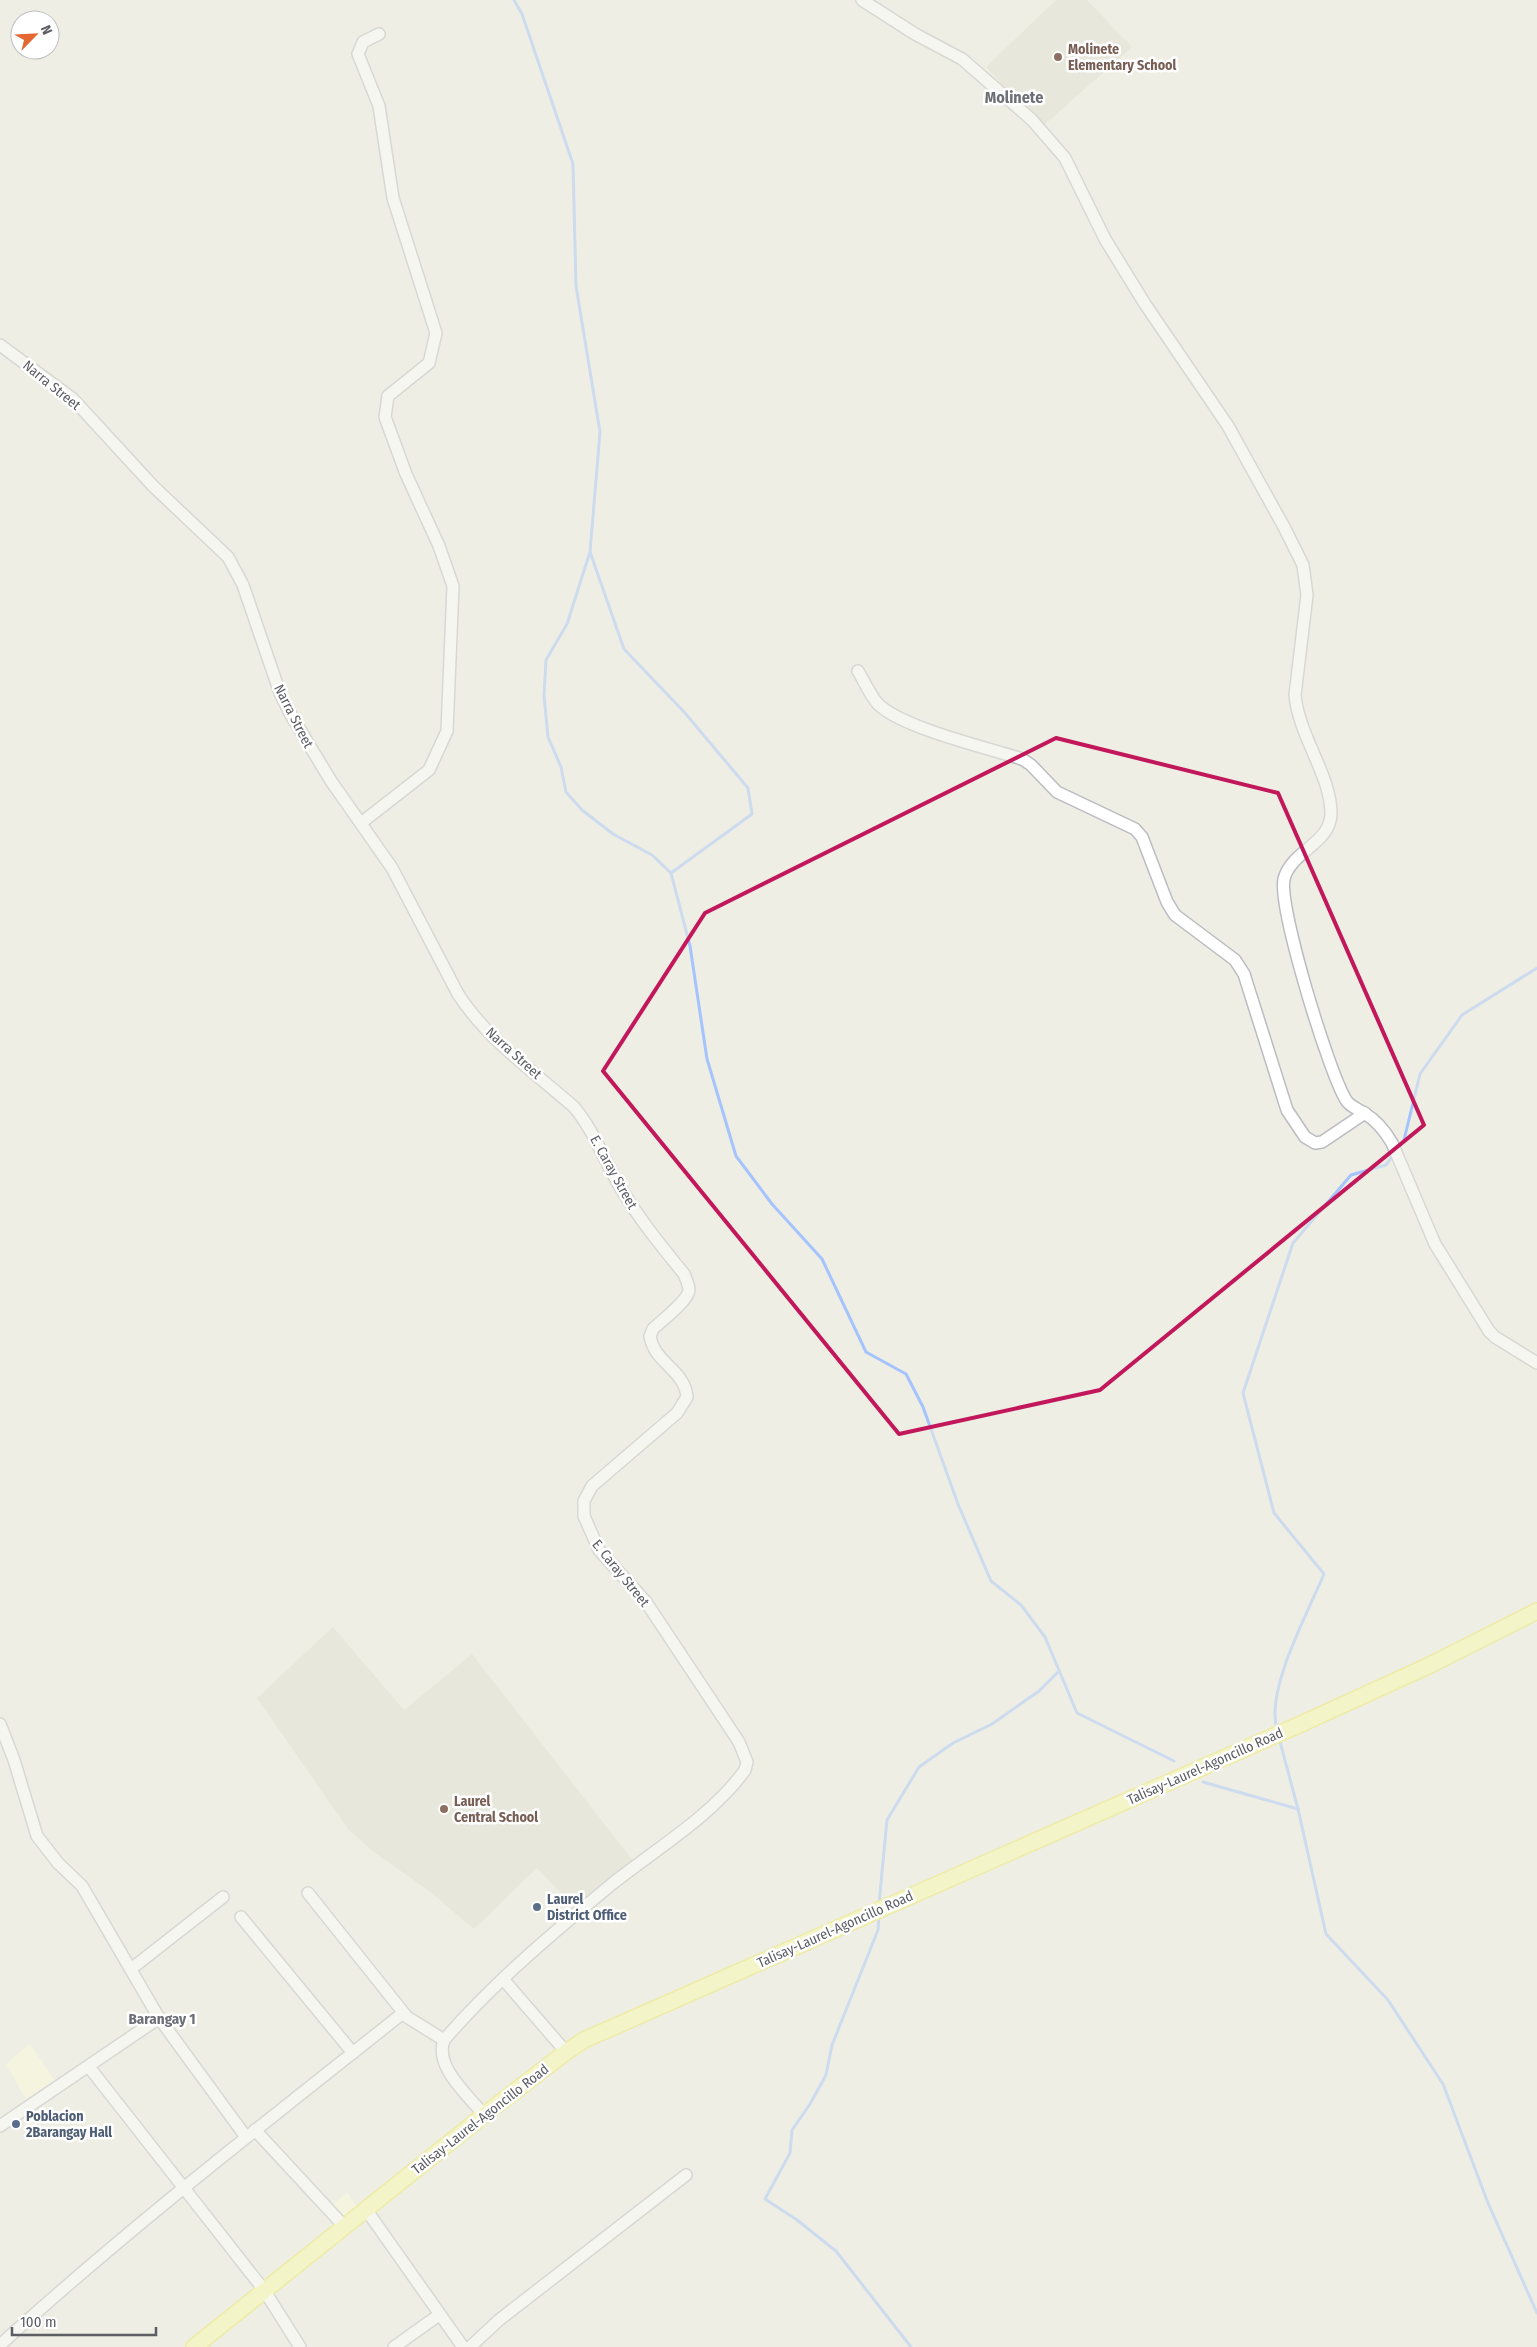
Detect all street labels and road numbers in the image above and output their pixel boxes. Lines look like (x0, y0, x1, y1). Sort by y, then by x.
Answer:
street label: Narra Street (19, 357, 84, 414)
street label: Narra Street (270, 682, 317, 751)
street label: Narra Street (482, 1024, 545, 1083)
street label: E. Caray Street (586, 1132, 641, 1212)
street label: E. Caray Street (588, 1536, 653, 1611)
street label: Talisay-Laurel-Agoncillo Road (1125, 1724, 1286, 1809)
street label: Talisay-Laurel-Agoncillo Road (755, 1887, 916, 1972)
street label: Talisay-Laurel-Agoncillo Road (409, 2061, 552, 2178)

